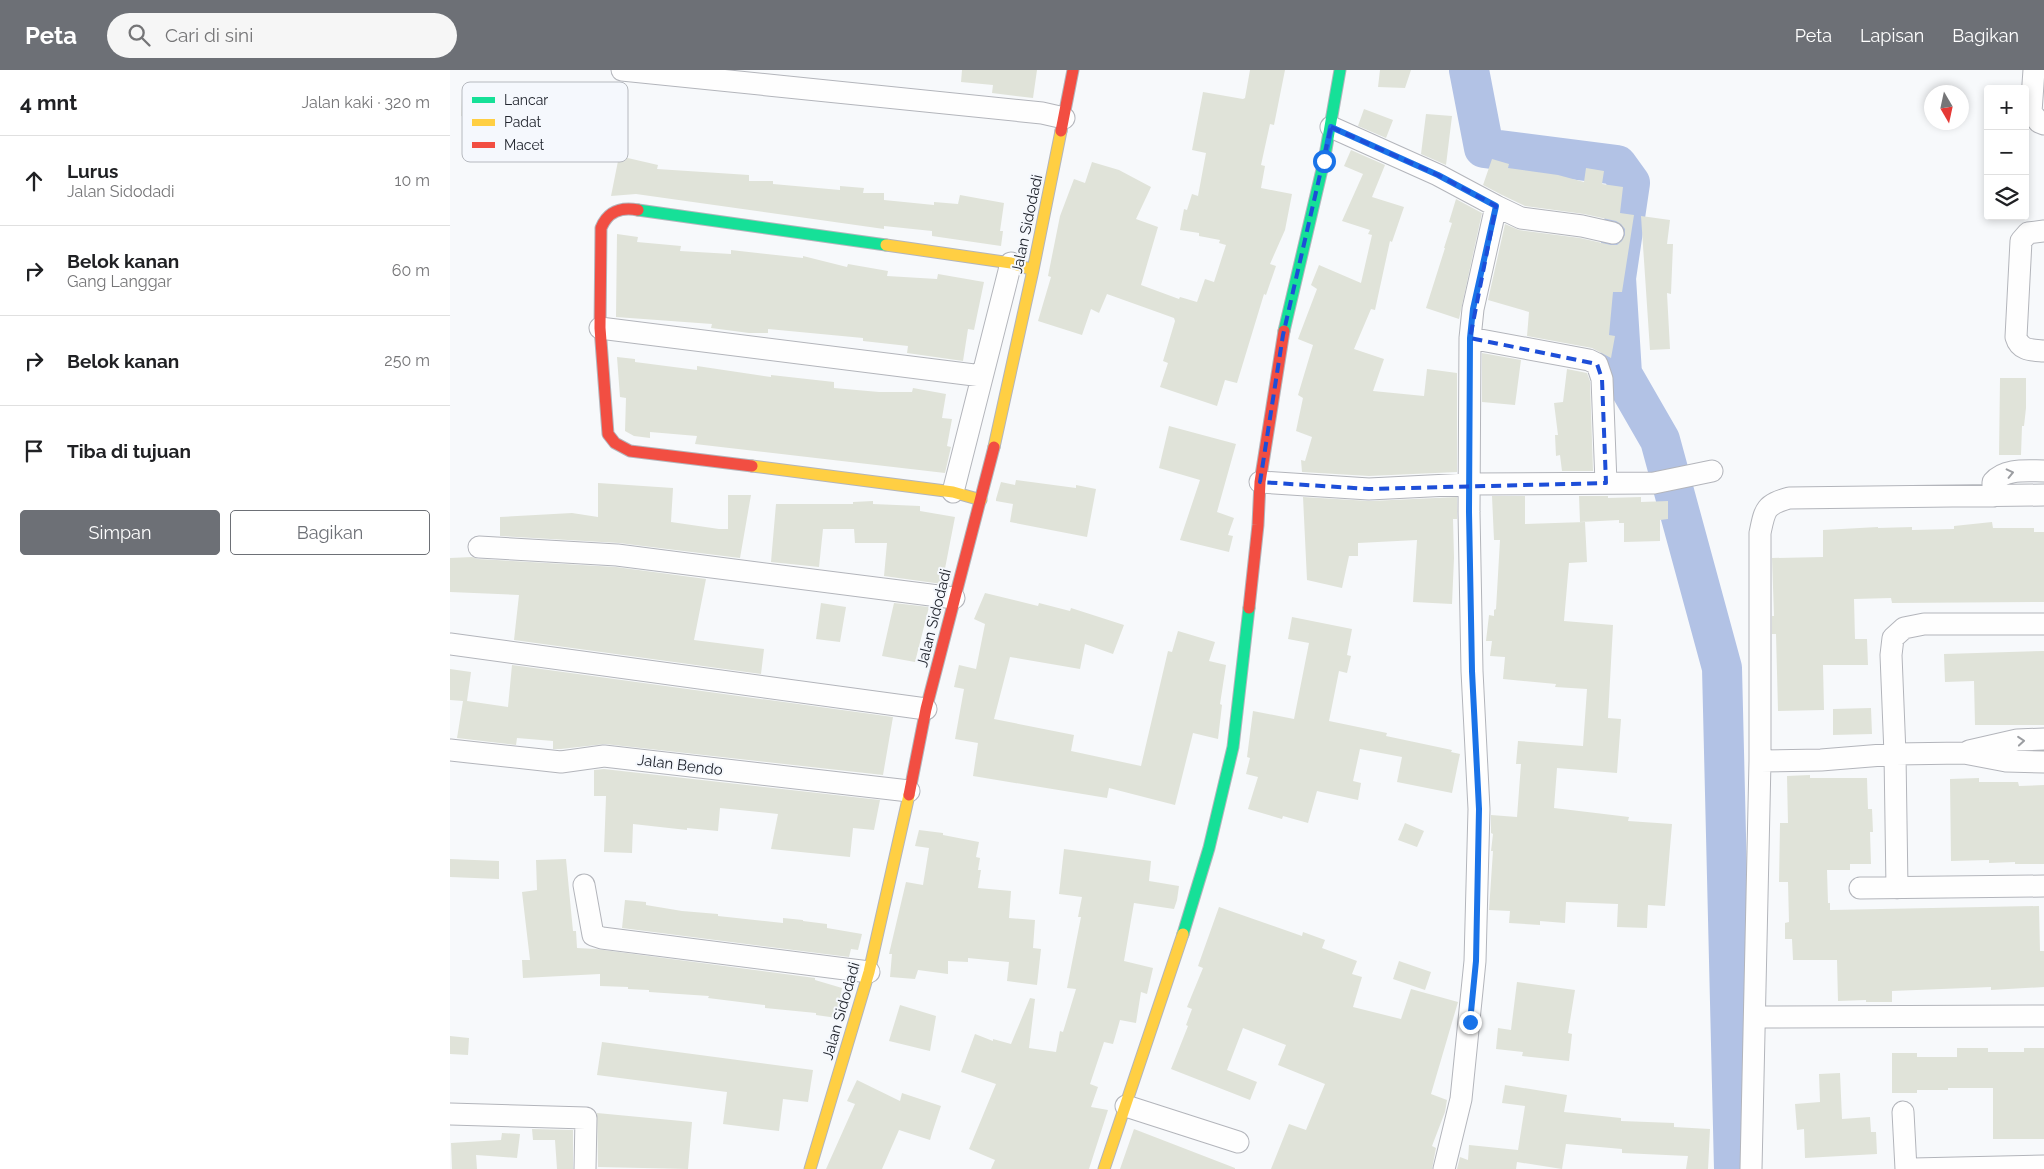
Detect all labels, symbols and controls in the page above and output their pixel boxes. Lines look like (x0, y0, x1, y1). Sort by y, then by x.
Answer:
search box (107, 13, 457, 58)
text: Peta (25, 21, 77, 50)
icon: search (125, 21, 153, 49)
text: Cari di sini (165, 24, 253, 46)
text: Peta (1795, 25, 1832, 46)
text: Lapisan (1860, 25, 1924, 46)
text: Bagikan (1952, 25, 2019, 46)
legend (462, 82, 628, 162)
north arrow (1924, 85, 1969, 130)
map controls (1984, 85, 2029, 220)
button: + (1984, 85, 2029, 130)
text: 4 mnt (20, 90, 77, 115)
text: Lancar (504, 92, 548, 108)
text: Jalan kaki · 320 m (301, 93, 430, 112)
text: Padat (504, 114, 542, 130)
button: − (1984, 130, 2029, 175)
text: Macet (504, 137, 545, 153)
route start (1313, 150, 1336, 173)
text: Lurus (67, 160, 118, 182)
icon: ahead (20, 167, 48, 195)
text: 10 m (395, 171, 430, 190)
street label: Jalan Sidodadi (1008, 173, 1046, 275)
button: layers (1984, 175, 2029, 220)
text: Jalan Sidodadi (67, 182, 175, 201)
text: Belok kanan (67, 250, 179, 272)
icon: right (20, 257, 48, 285)
text: 60 m (392, 261, 430, 280)
text: Gang Langgar (67, 272, 172, 291)
icon: right (20, 347, 48, 375)
text: Belok kanan (67, 350, 179, 372)
text: 250 m (384, 351, 430, 370)
icon: arrive (20, 437, 48, 465)
text: Tiba di tujuan (67, 440, 191, 462)
one-way arrow (2005, 468, 2014, 479)
button: Simpan (20, 510, 220, 555)
button: Bagikan (230, 510, 430, 555)
street label: Jalan Sidodadi (913, 567, 955, 669)
one-way arrow (2017, 735, 2025, 746)
street label: Jalan Bendo (636, 751, 724, 779)
street label: Jalan Sidodadi (818, 960, 864, 1062)
route end (1459, 1011, 1482, 1034)

